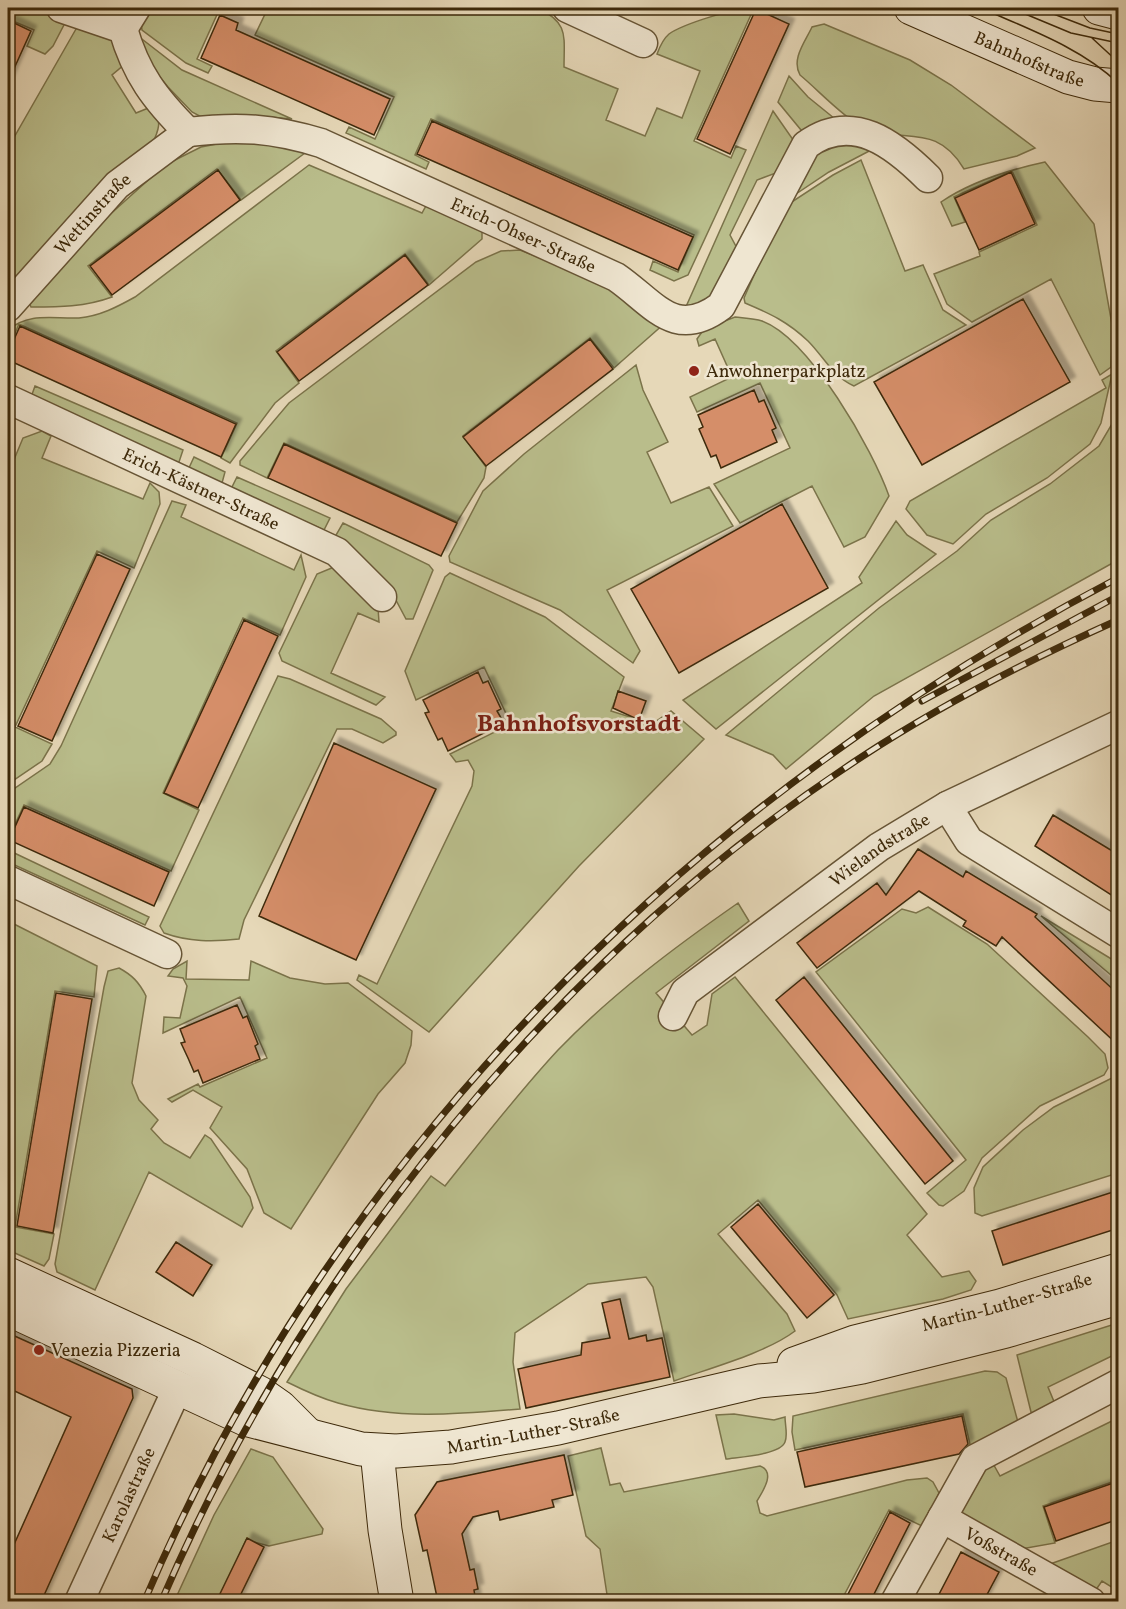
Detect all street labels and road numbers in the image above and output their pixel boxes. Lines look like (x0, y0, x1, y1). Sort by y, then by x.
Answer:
street label: Bahnhofstraße (969, 26, 1087, 95)
street label: Wettinstraße (49, 168, 137, 261)
street label: Erich-Ohser-Straße (446, 192, 600, 280)
street label: Erich-Kästner-Straße (118, 443, 283, 538)
street label: Wielandstraße (825, 808, 935, 894)
street label: Martin-Luther-Straße (920, 1268, 1096, 1339)
street label: Martin-Luther-Straße (445, 1403, 622, 1462)
street label: Karolastraße (97, 1444, 162, 1547)
street label: Voßstraße (959, 1522, 1042, 1583)

